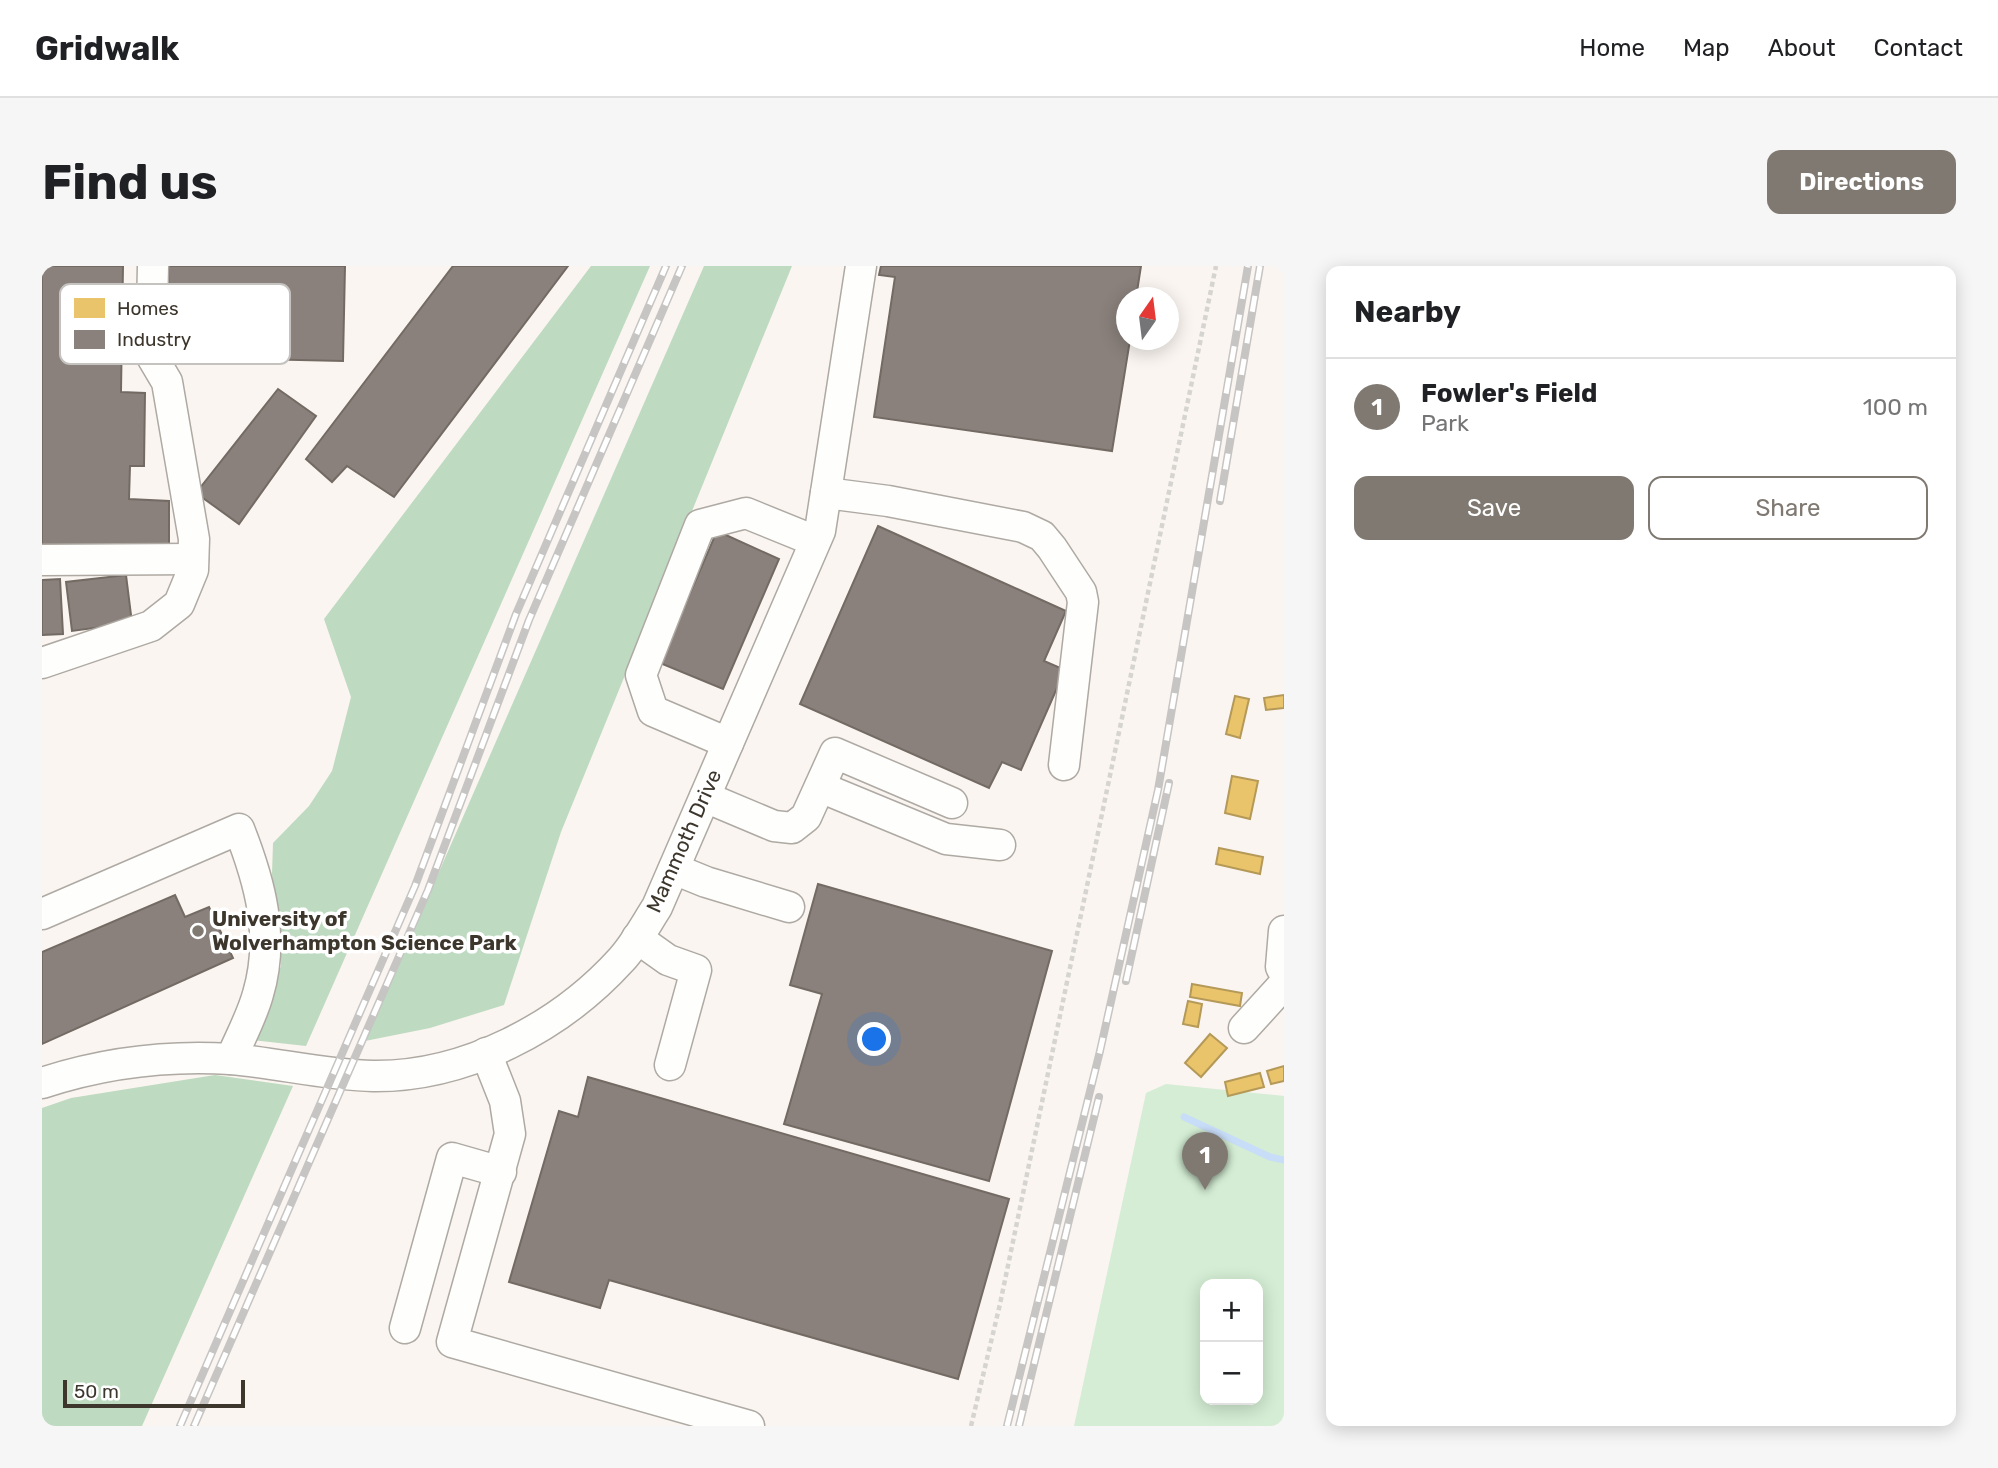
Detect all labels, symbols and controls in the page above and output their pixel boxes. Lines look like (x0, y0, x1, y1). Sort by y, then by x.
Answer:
text: Gridwalk (35, 29, 179, 68)
text: Home (1579, 34, 1645, 62)
text: Map (1683, 34, 1730, 62)
text: About (1768, 34, 1836, 62)
text: Contact (1874, 34, 1963, 62)
button: Directions (1767, 150, 1956, 214)
text: Find us (42, 153, 218, 211)
legend (60, 284, 290, 364)
north arrow (1116, 287, 1179, 350)
text: Nearby (1354, 294, 1461, 330)
text: Homes (117, 297, 179, 320)
text: Industry (117, 328, 191, 351)
text: Fowler's Field (1421, 378, 1597, 409)
text: 1 (1371, 393, 1383, 421)
text: 100 m (1863, 393, 1928, 421)
text: Park (1421, 409, 1469, 437)
button: Save (1354, 476, 1634, 540)
button: Share (1648, 476, 1928, 540)
street label: Mammoth Drive (641, 765, 726, 916)
place label: University of Wolverhampton Science Park (212, 906, 518, 955)
marker: University of Wolverhampton Science Park (190, 923, 206, 939)
your location (857, 1022, 891, 1056)
pin: 1 (1182, 1132, 1228, 1190)
map controls (1200, 1279, 1263, 1405)
button: + (1200, 1279, 1263, 1342)
button: − (1200, 1342, 1263, 1405)
scale bar (63, 1377, 245, 1409)
text: 50 m (74, 1380, 119, 1403)

